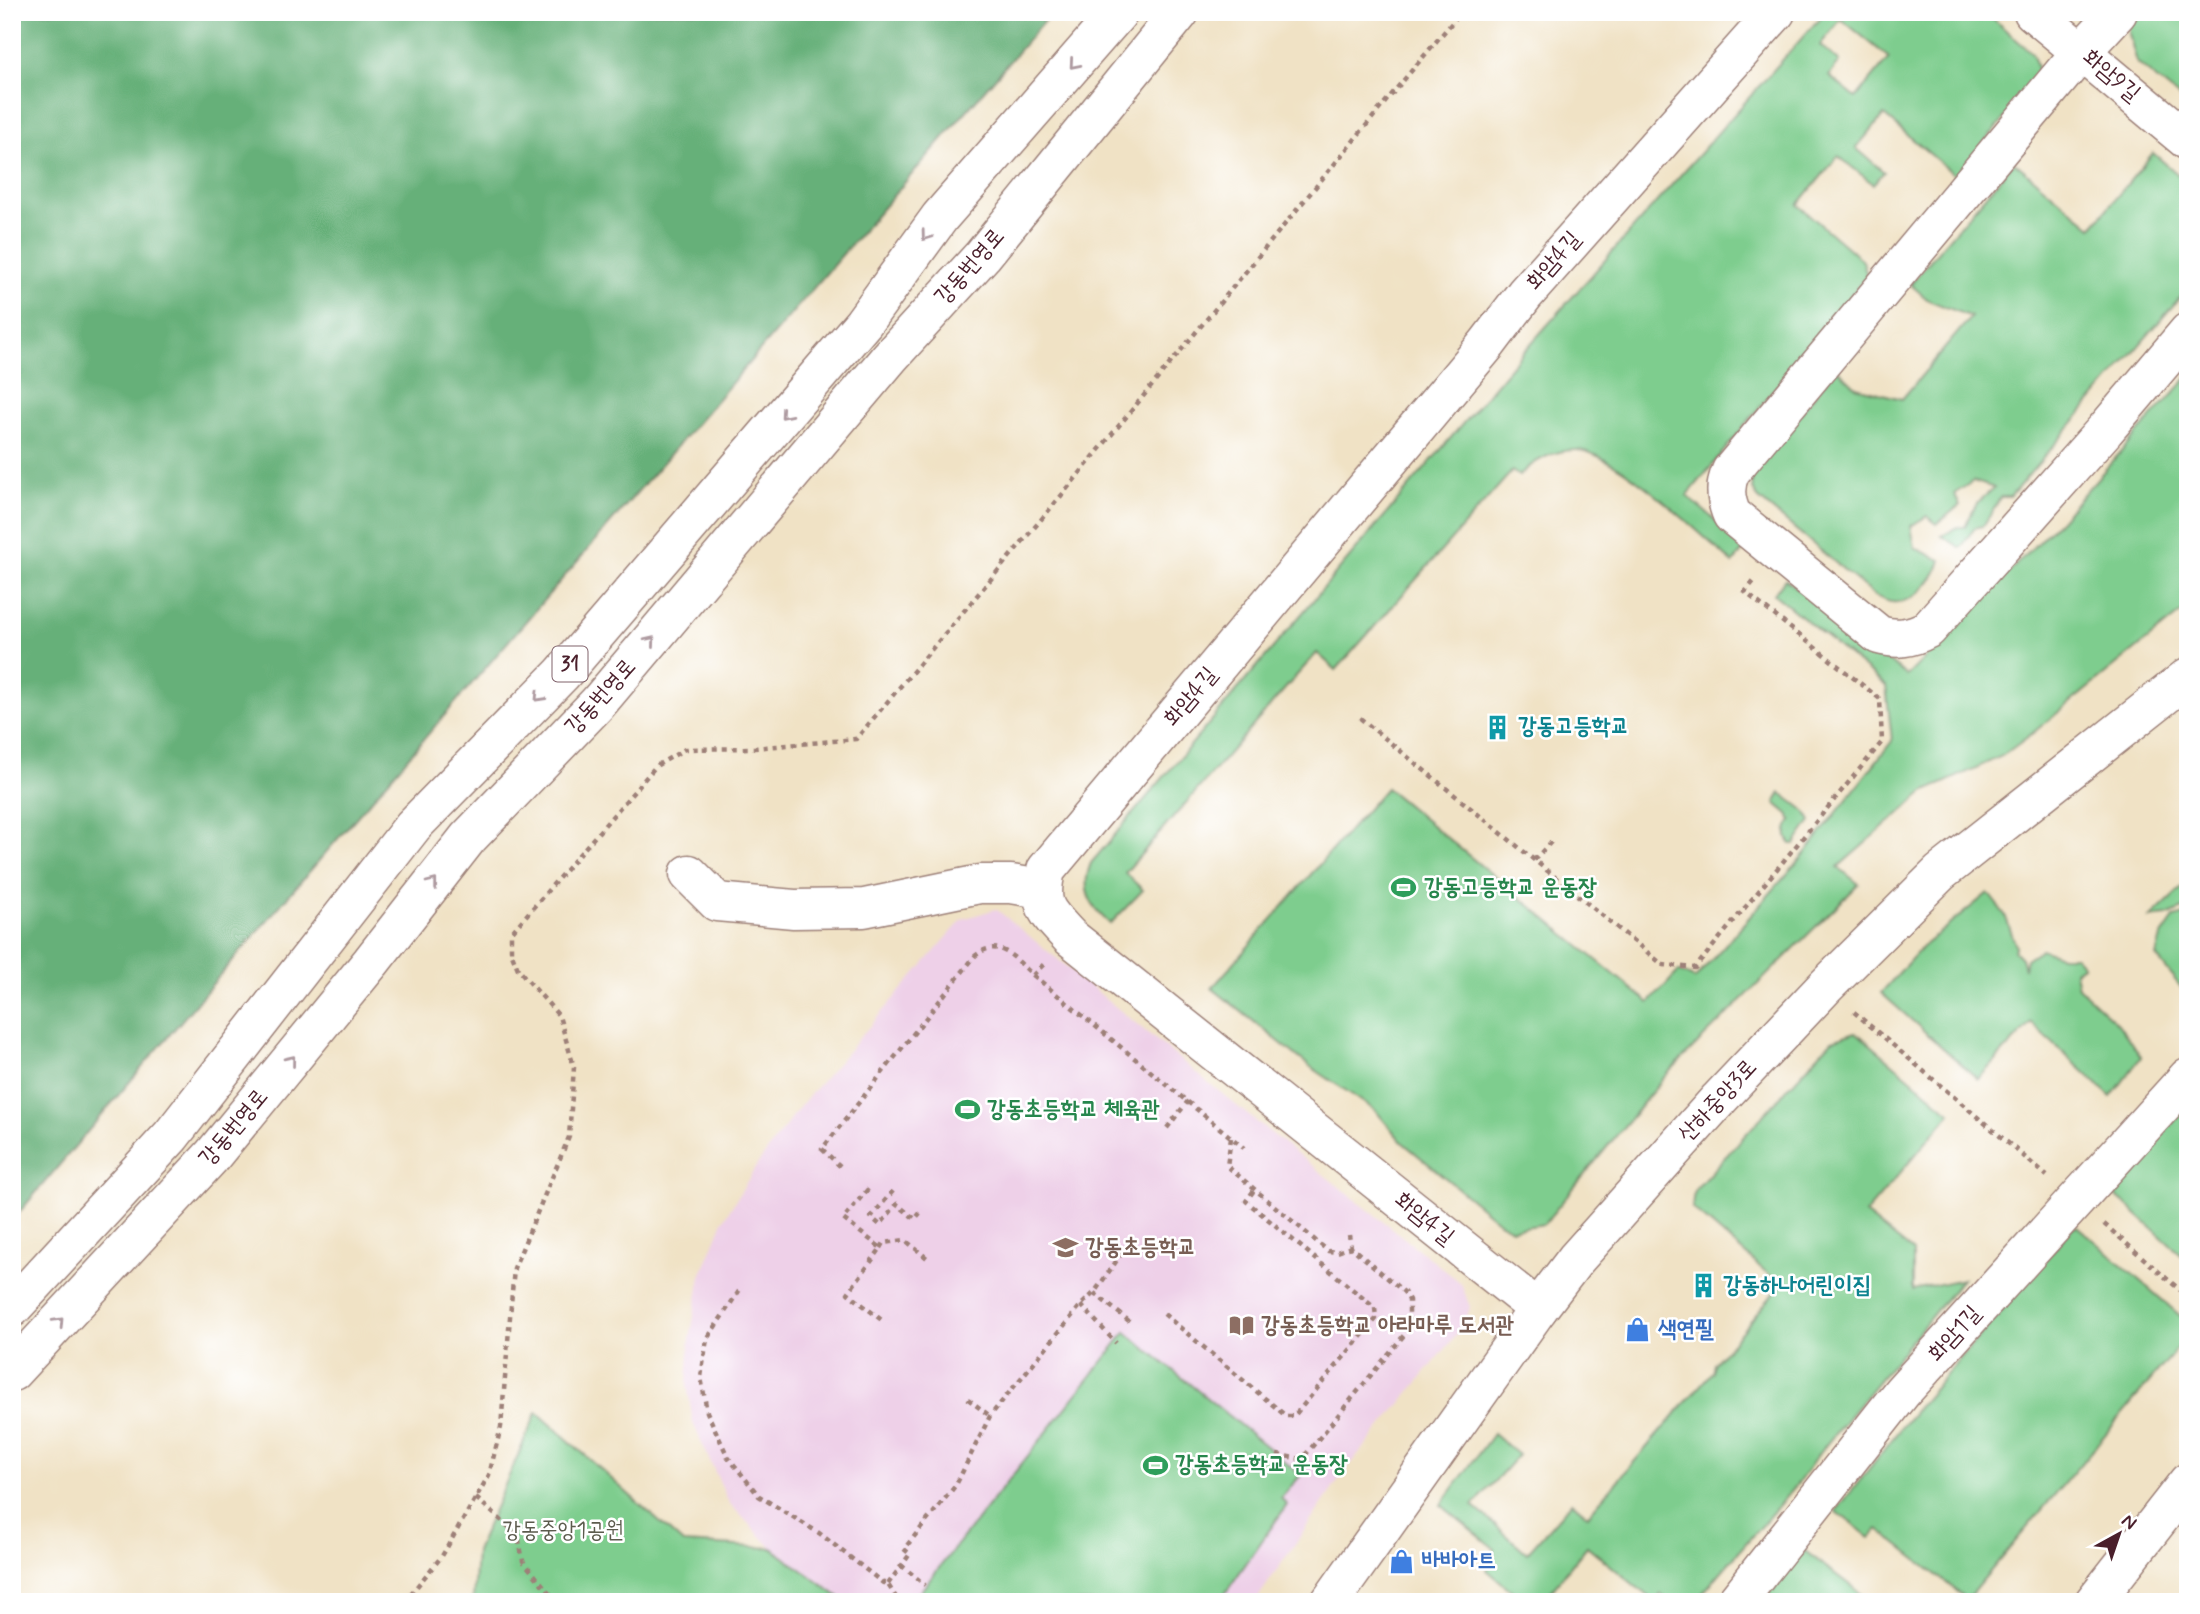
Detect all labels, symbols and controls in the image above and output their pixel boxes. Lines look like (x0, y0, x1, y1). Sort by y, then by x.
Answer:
street label: 화암9길 (2076, 43, 2146, 109)
one-way arrow (1070, 55, 1082, 68)
street label: 강동번영로 (928, 222, 1012, 312)
street label: 화암4길 (1520, 225, 1588, 297)
one-way arrow (922, 228, 935, 241)
one-way arrow (781, 406, 793, 419)
one-way arrow (642, 636, 655, 649)
road number: 31 (552, 646, 588, 682)
street label: 강동번영로 (559, 653, 643, 741)
street label: 화암4길 (1157, 661, 1225, 733)
one-way arrow (535, 689, 548, 702)
place label: 강동고등학교 (1518, 712, 1629, 742)
building icon: 강동고등학교 (1484, 713, 1512, 741)
place label: 강동고등학교 운동장 (1424, 873, 1597, 903)
sports icon: 강동고등학교 운동장 (1390, 874, 1418, 902)
one-way arrow (424, 878, 437, 890)
street label: 산하중앙3로 (1672, 1053, 1764, 1149)
one-way arrow (282, 1056, 295, 1068)
street label: 강동번영로 (193, 1083, 275, 1173)
place label: 강동초등학교 체육관 (987, 1095, 1160, 1125)
sports icon: 강동초등학교 체육관 (953, 1096, 981, 1124)
street label: 화암4길 (1388, 1186, 1460, 1252)
place label: 강동초등학교 (1085, 1233, 1196, 1263)
school or university icon: 강동초등학교 (1051, 1234, 1079, 1262)
place label: 강동하나어린이집 (1723, 1271, 1871, 1301)
building icon: 강동하나어린이집 (1689, 1272, 1717, 1300)
street label: 화암1길 (1922, 1300, 1988, 1368)
place label: 강동초등학교 아라마루 도서관 (1261, 1311, 1515, 1341)
library icon: 강동초등학교 아라마루 도서관 (1227, 1312, 1255, 1340)
place label: 색연필 (1657, 1315, 1714, 1345)
shop icon: 색연필 (1624, 1316, 1652, 1344)
one-way arrow (50, 1317, 63, 1330)
place label: 강동초등학교 운동장 (1175, 1450, 1348, 1480)
sports icon: 강동초등학교 운동장 (1141, 1451, 1169, 1479)
north arrow (2084, 1498, 2154, 1568)
text: N (2116, 1508, 2142, 1536)
park label: 강동중앙1공원 (502, 1516, 624, 1546)
place label: 바바아트 (1421, 1546, 1496, 1576)
shop icon: 바바아트 (1388, 1547, 1416, 1575)

